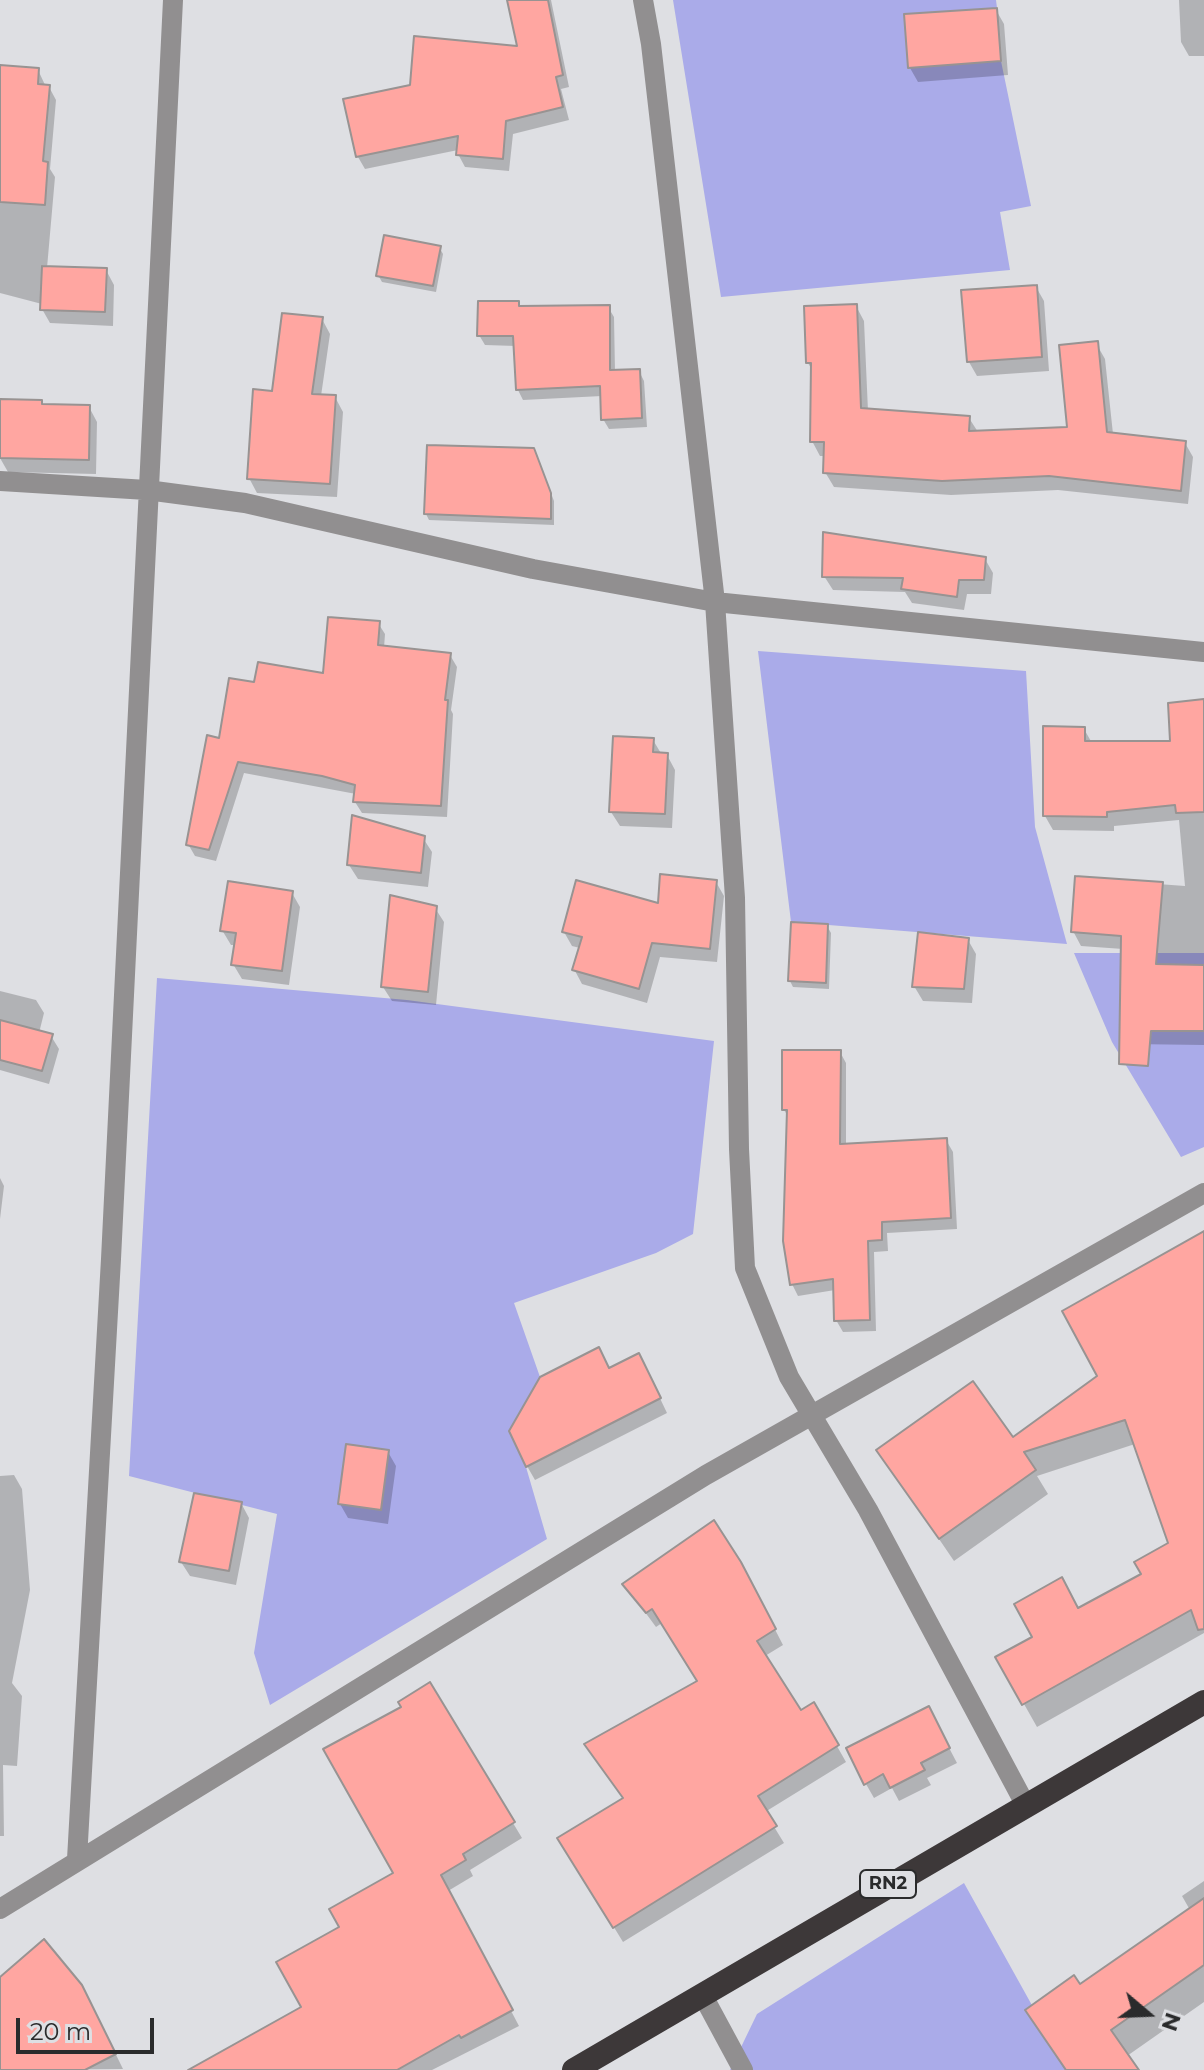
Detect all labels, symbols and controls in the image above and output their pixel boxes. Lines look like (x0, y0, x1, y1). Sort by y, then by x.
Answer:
road number: RN2 (860, 1870, 916, 1898)
north arrow (1108, 1974, 1188, 2054)
scale bar (20, 2002, 158, 2052)
text: N (1156, 2009, 1187, 2035)
text: 20 m (30, 2017, 91, 2046)

